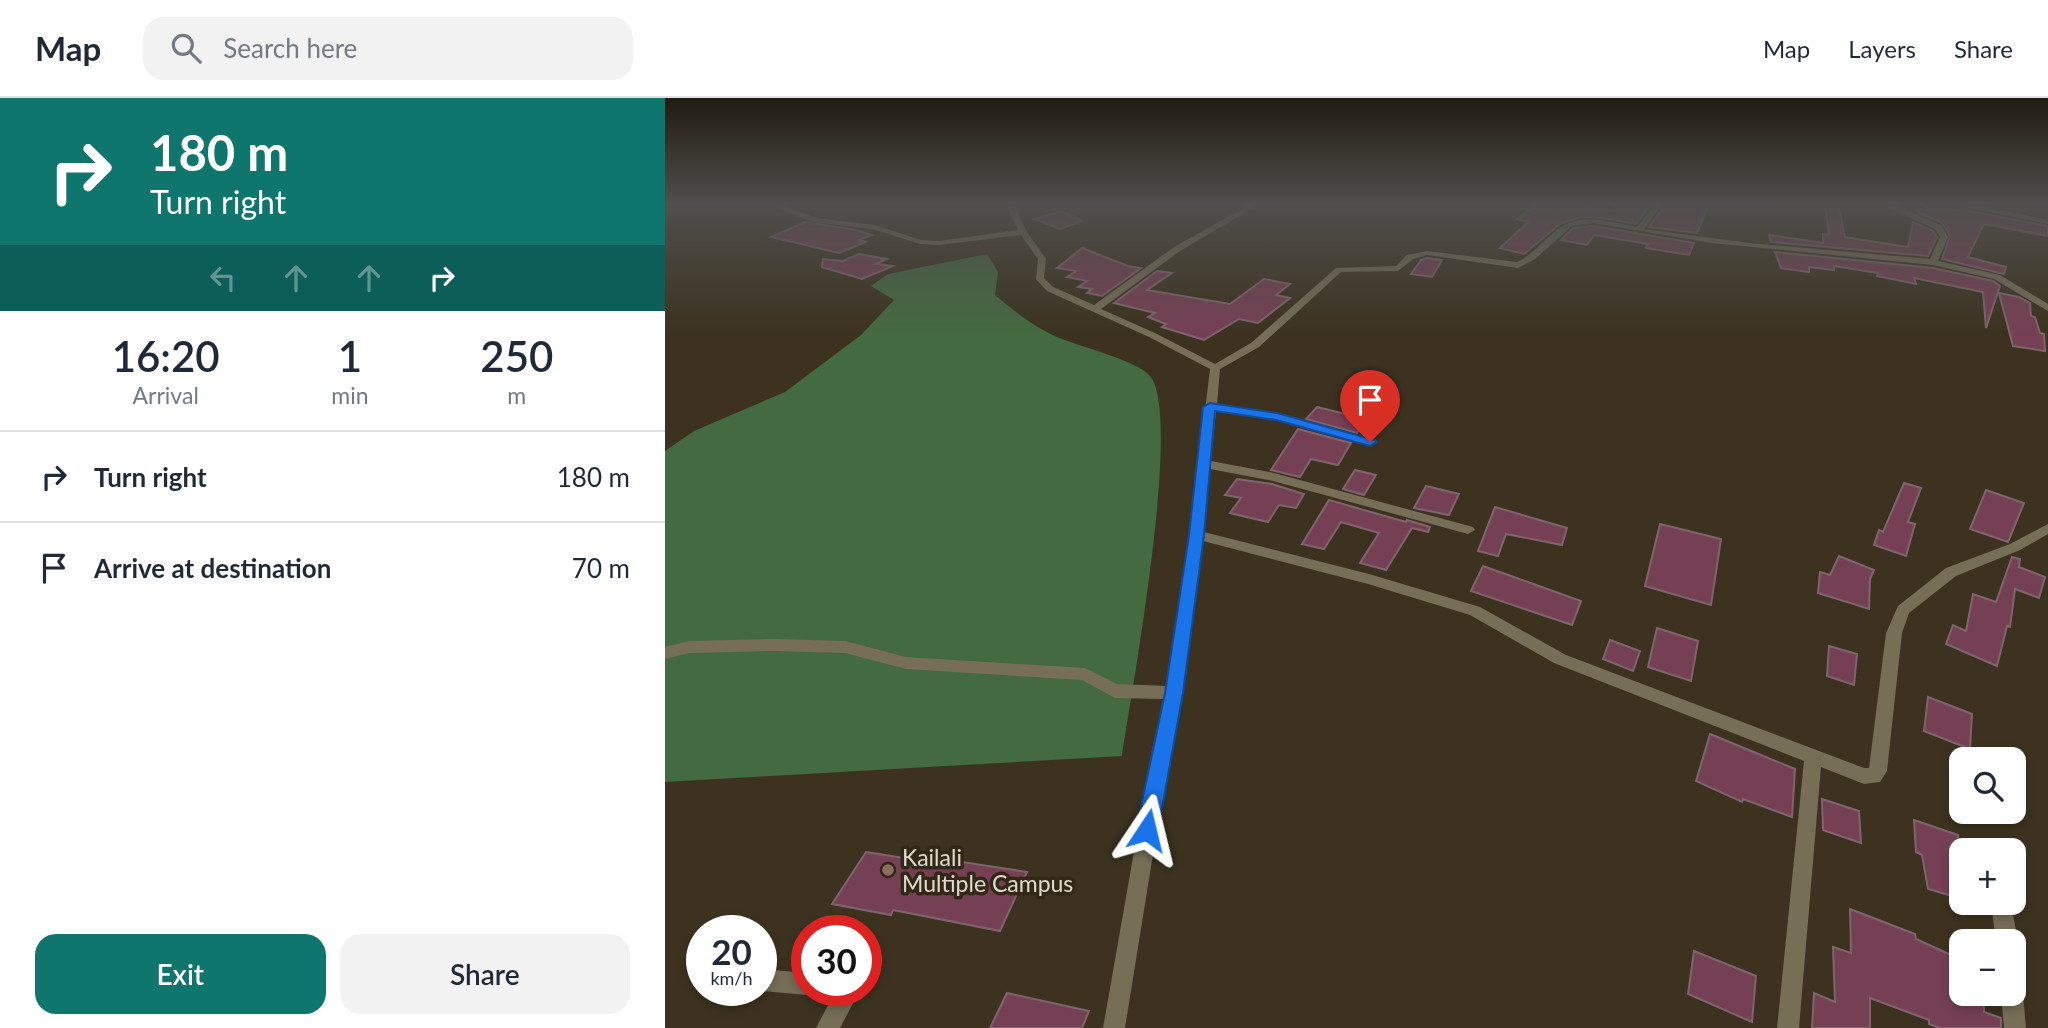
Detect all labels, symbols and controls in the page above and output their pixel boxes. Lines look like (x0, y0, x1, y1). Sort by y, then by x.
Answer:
search box (143, 17, 633, 80)
text: Map (35, 28, 101, 68)
icon: search (167, 29, 205, 67)
text: Search here (223, 32, 357, 64)
text: Map (1763, 34, 1810, 63)
text: Layers (1848, 34, 1916, 63)
text: Share (1954, 34, 2013, 63)
text: 180 m (150, 123, 288, 181)
icon: right (35, 126, 126, 217)
text: Turn right (150, 182, 286, 221)
icon: left (204, 259, 242, 297)
icon: ahead (277, 259, 315, 297)
icon: ahead (350, 259, 388, 297)
icon: right (423, 259, 461, 297)
text: 16:20 (112, 331, 220, 381)
text: 1 (338, 331, 362, 381)
text: 250 (480, 331, 553, 381)
pin (1340, 370, 1400, 442)
text: Arrival (133, 381, 199, 409)
text: min (331, 381, 369, 409)
text: m (507, 381, 526, 409)
icon: arrive (1351, 381, 1389, 419)
icon: right (35, 458, 73, 496)
text: Turn right (94, 461, 207, 493)
text: 180 m (557, 461, 630, 493)
icon: arrive (35, 549, 73, 587)
text: Arrive at destination (94, 552, 331, 584)
text: 70 m (572, 552, 630, 584)
map controls (1949, 747, 2026, 1006)
button: search (1949, 747, 2026, 824)
position arrow (1110, 793, 1184, 867)
button: + (1949, 838, 2026, 915)
place label: Kailali Multiple Campus (902, 843, 1073, 897)
marker: Kailali Multiple Campus (880, 862, 896, 878)
speed limit sign: 30 (791, 915, 882, 1006)
button: − (1949, 929, 2026, 1006)
text: 20 (711, 930, 752, 972)
button: Exit (35, 934, 326, 1014)
button: Share (340, 934, 630, 1014)
text: km/h (710, 967, 753, 989)

